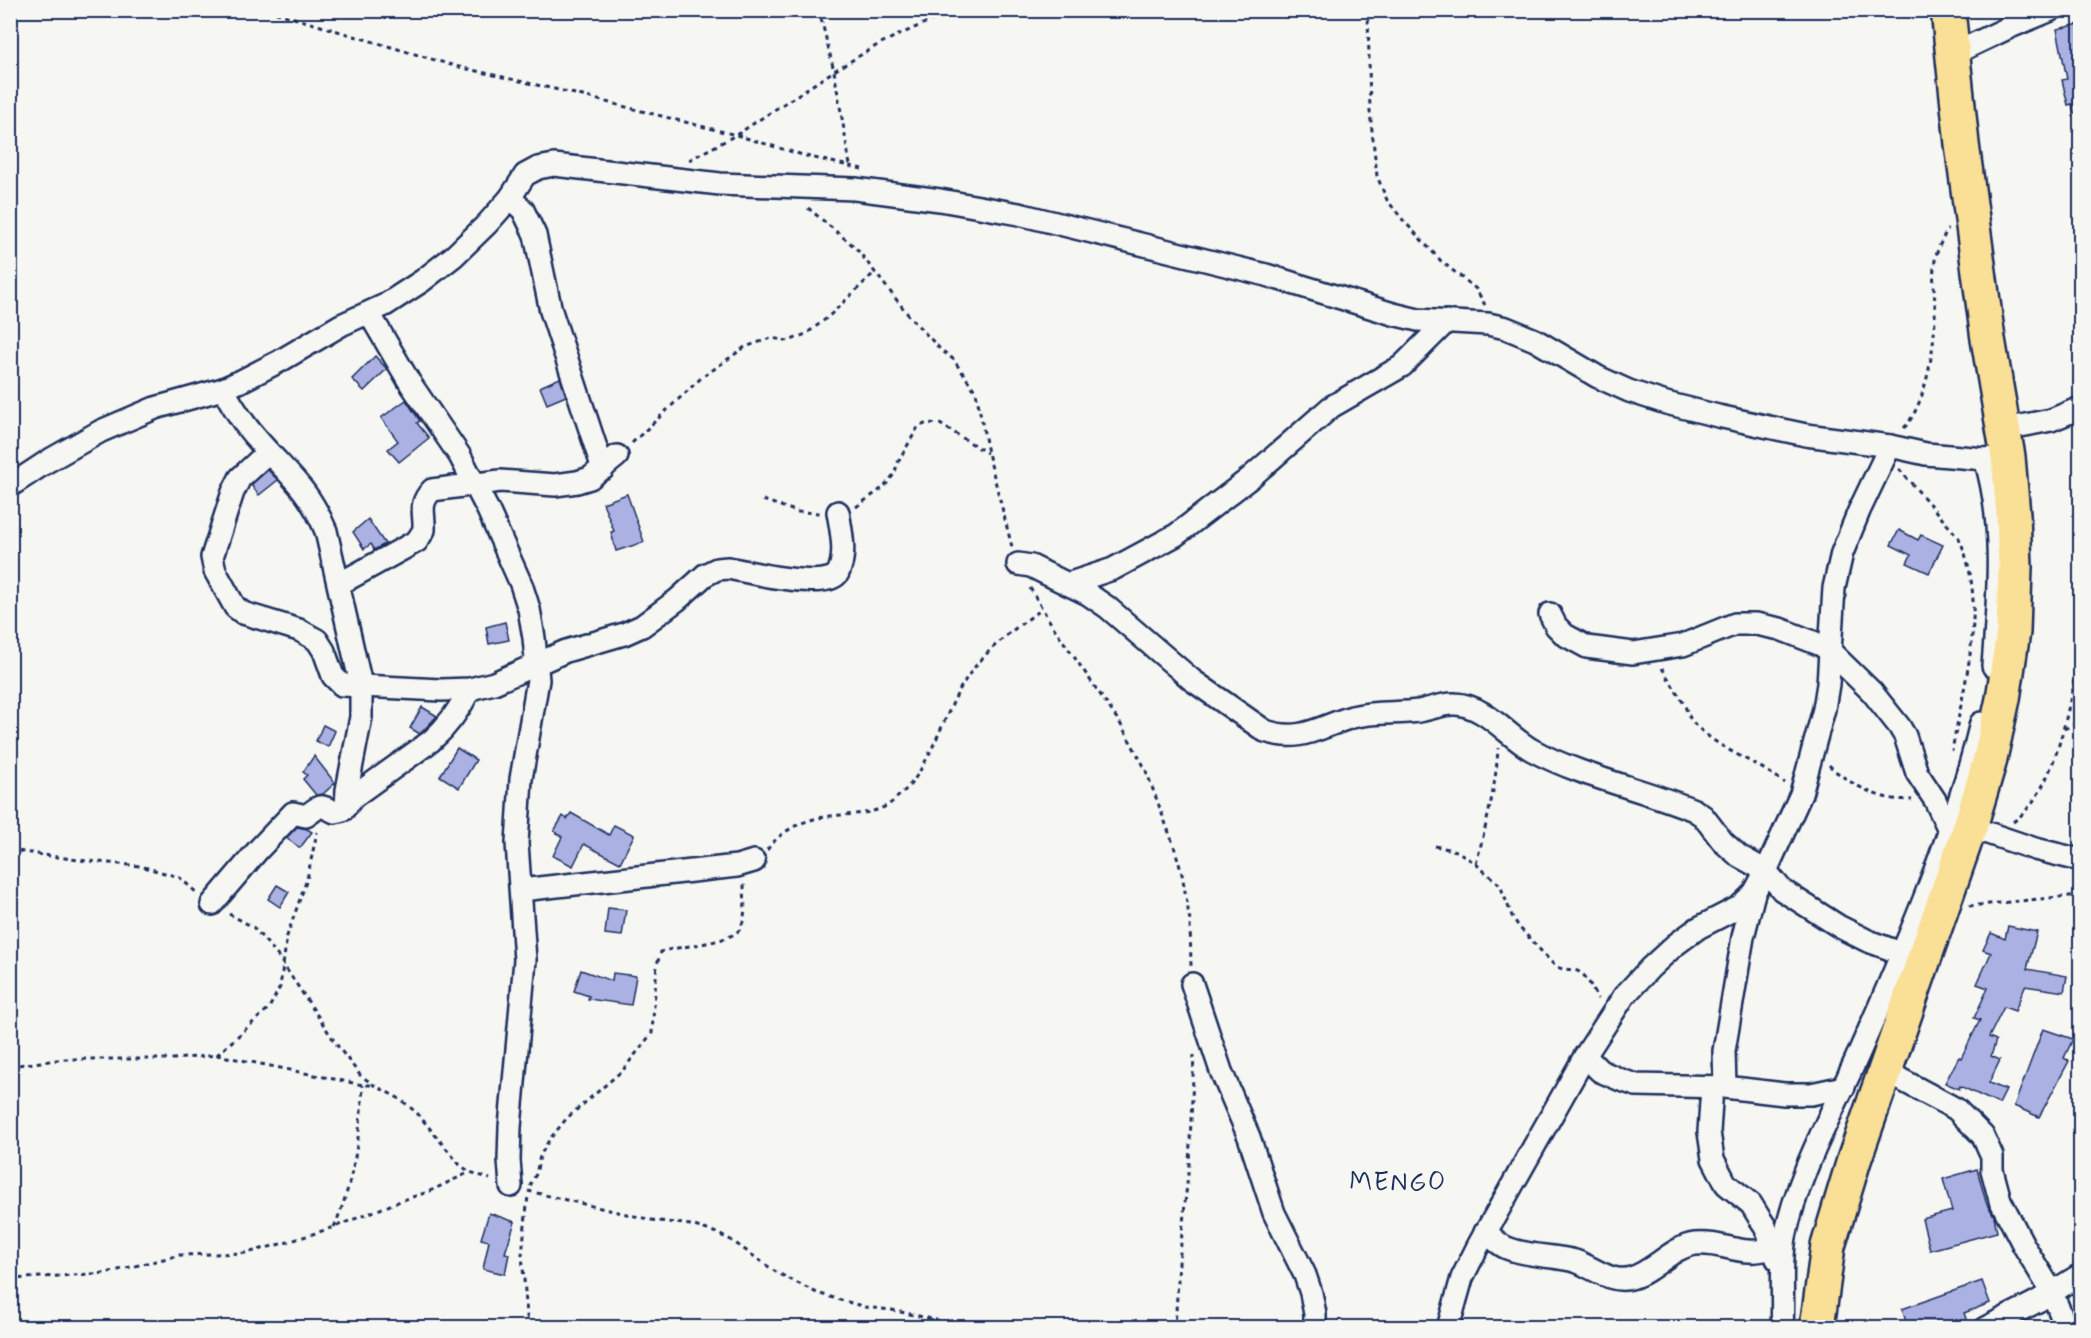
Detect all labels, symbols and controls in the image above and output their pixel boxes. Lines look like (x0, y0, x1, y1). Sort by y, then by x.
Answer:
district label: MENGO (1349, 1166, 1447, 1200)

